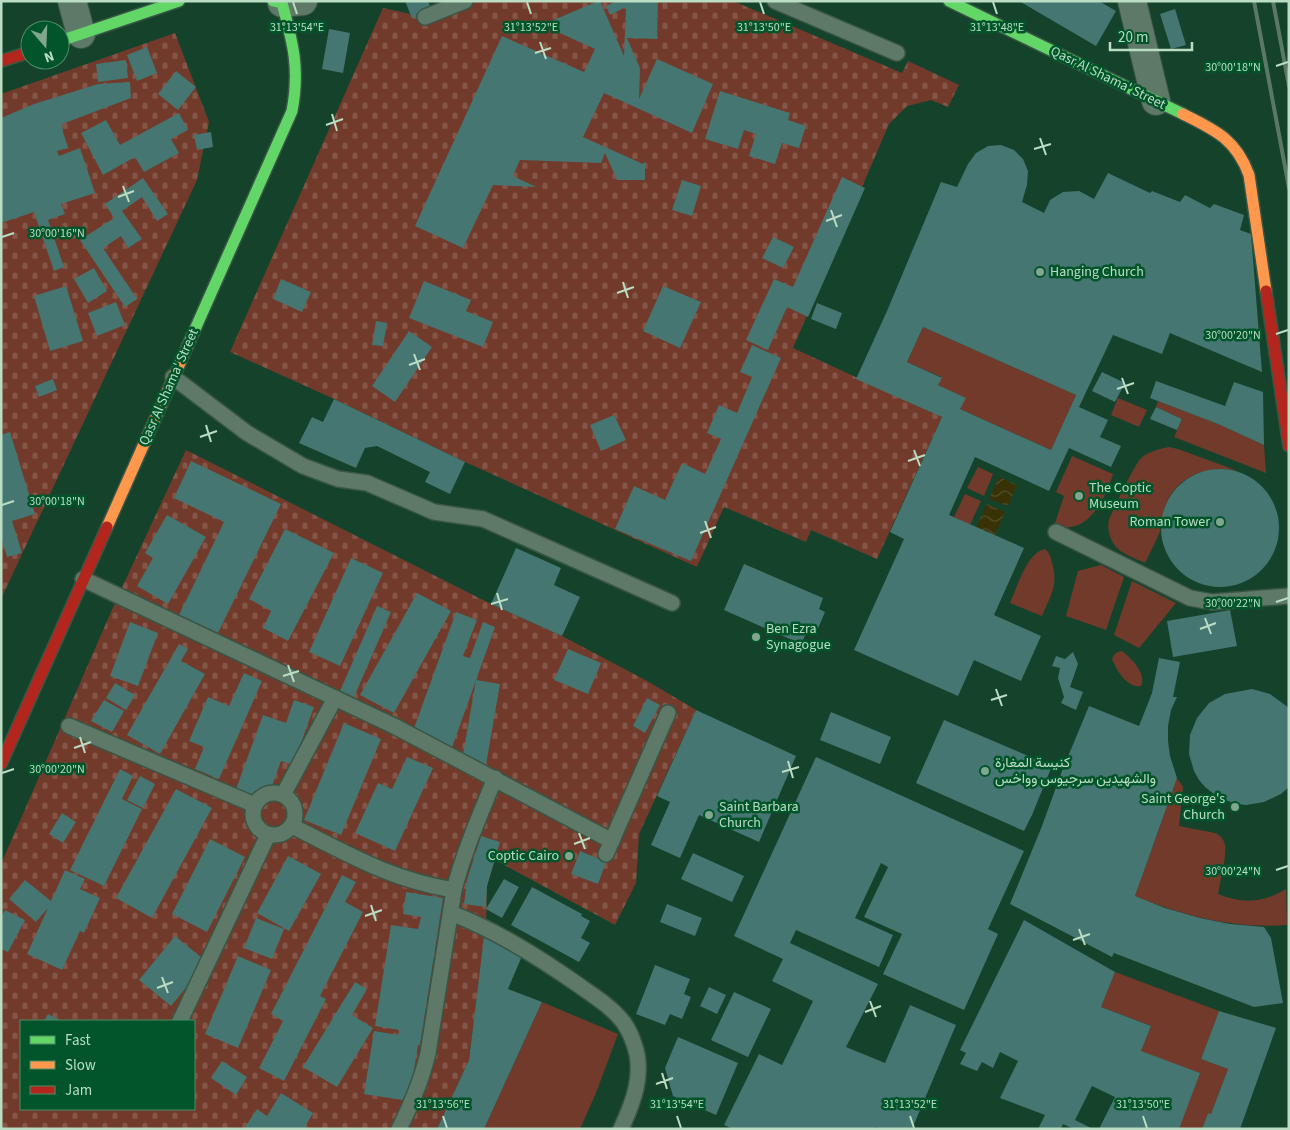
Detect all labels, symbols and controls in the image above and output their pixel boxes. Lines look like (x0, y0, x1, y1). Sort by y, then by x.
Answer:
text: 31°13'54"E (270, 19, 324, 36)
text: 31°13'52"E (504, 19, 558, 36)
text: 31°13'50"E (737, 19, 791, 36)
text: 31°13'48"E (970, 19, 1024, 36)
north arrow (20, 20, 70, 70)
scale bar (1110, 20, 1192, 52)
text: 20 m (1118, 27, 1148, 48)
street label: Qasr Al Shama' Street (1047, 41, 1169, 115)
text: N (41, 45, 57, 67)
text: 30°00'18"N (1205, 59, 1261, 76)
text: 30°00'16"N (29, 225, 85, 242)
place label: Hanging Church (1050, 262, 1144, 282)
marker: Hanging Church (1034, 266, 1046, 278)
street label: Qasr Al Shama' Street (134, 325, 204, 449)
text: 30°00'20"N (1205, 327, 1261, 344)
place label: The Coptic Museum (1089, 478, 1152, 514)
marker: The Coptic Museum (1073, 490, 1085, 502)
text: 30°00'18"N (29, 493, 85, 510)
place label: Roman Tower (1130, 512, 1210, 532)
marker: Roman Tower (1214, 516, 1226, 528)
text: 30°00'22"N (1205, 595, 1261, 612)
place label: Ben Ezra Synagogue (766, 619, 831, 655)
marker: Ben Ezra Synagogue (750, 631, 762, 643)
place label: كنيسة المغارة والشهيدين سرجيوس وواخس (995, 753, 1156, 789)
text: 30°00'20"N (29, 761, 85, 778)
marker: كنيسة المغارة والشهيدين سرجيوس وواخس (979, 765, 991, 777)
place label: Saint George's Church (1141, 789, 1225, 825)
place label: Saint Barbara Church (719, 797, 799, 833)
marker: Saint George's Church (1229, 801, 1241, 813)
marker: Saint Barbara Church (703, 809, 715, 821)
place label: Coptic Cairo (488, 846, 559, 866)
marker: Coptic Cairo (563, 850, 575, 862)
text: 30°00'24"N (1205, 863, 1261, 880)
legend (20, 1020, 195, 1110)
text: Fast (65, 1030, 91, 1051)
text: Slow (65, 1055, 96, 1076)
text: Jam (65, 1080, 92, 1101)
text: 31°13'56"E (416, 1096, 470, 1113)
text: 31°13'54"E (650, 1096, 704, 1113)
text: 31°13'52"E (883, 1096, 937, 1113)
text: 31°13'50"E (1116, 1096, 1170, 1113)

